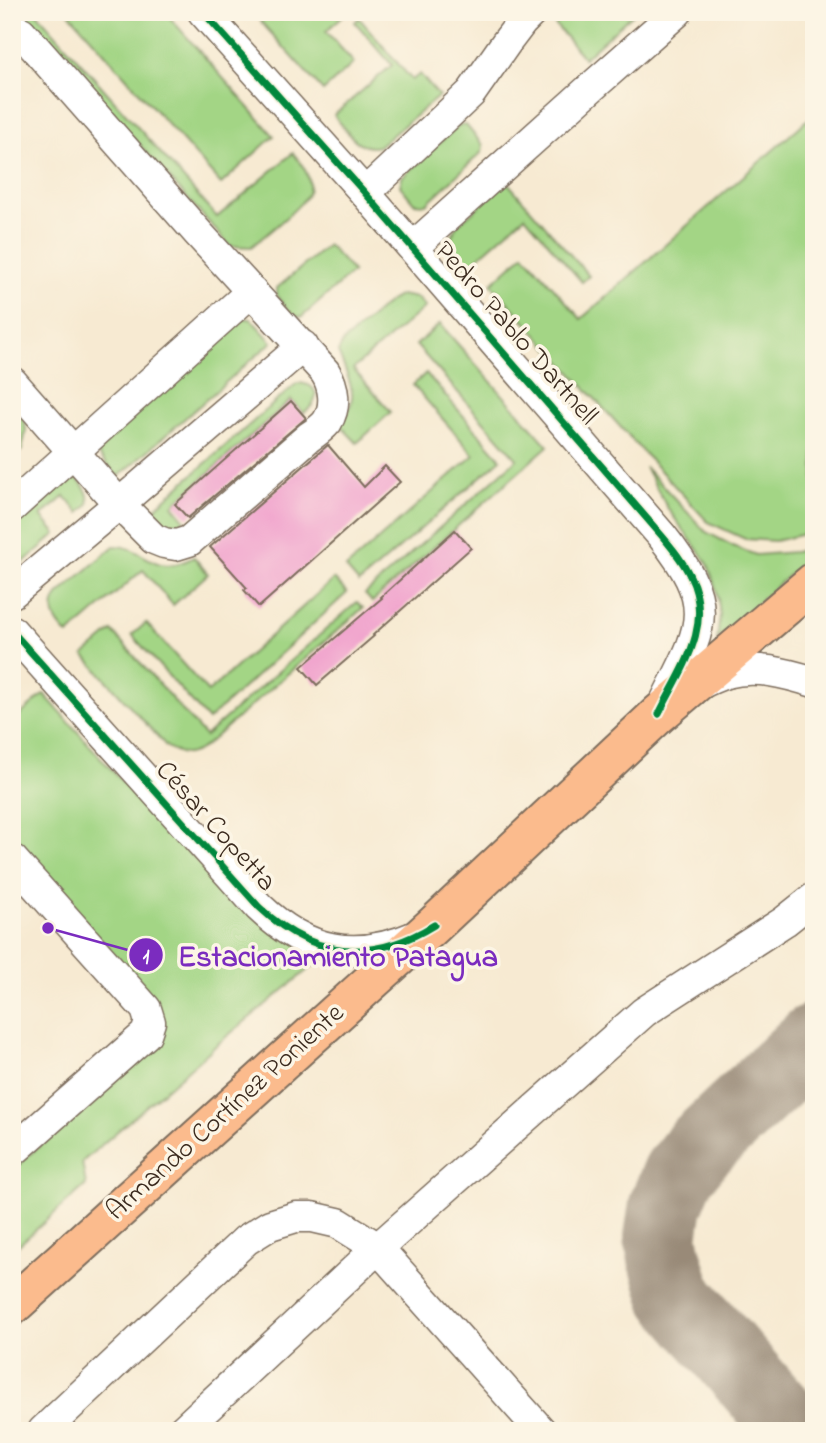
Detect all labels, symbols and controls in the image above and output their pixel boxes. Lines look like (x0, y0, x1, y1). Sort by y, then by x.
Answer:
street label: Pedro Pablo Dartnell (423, 233, 607, 435)
street label: César Copetta (145, 752, 285, 902)
callout: Estacionamiento Patagua (129, 930, 512, 981)
text: Estacionamiento Patagua (178, 937, 498, 982)
text: 1 (143, 943, 150, 973)
street label: Armando Cortínez Poniente (98, 994, 355, 1231)

